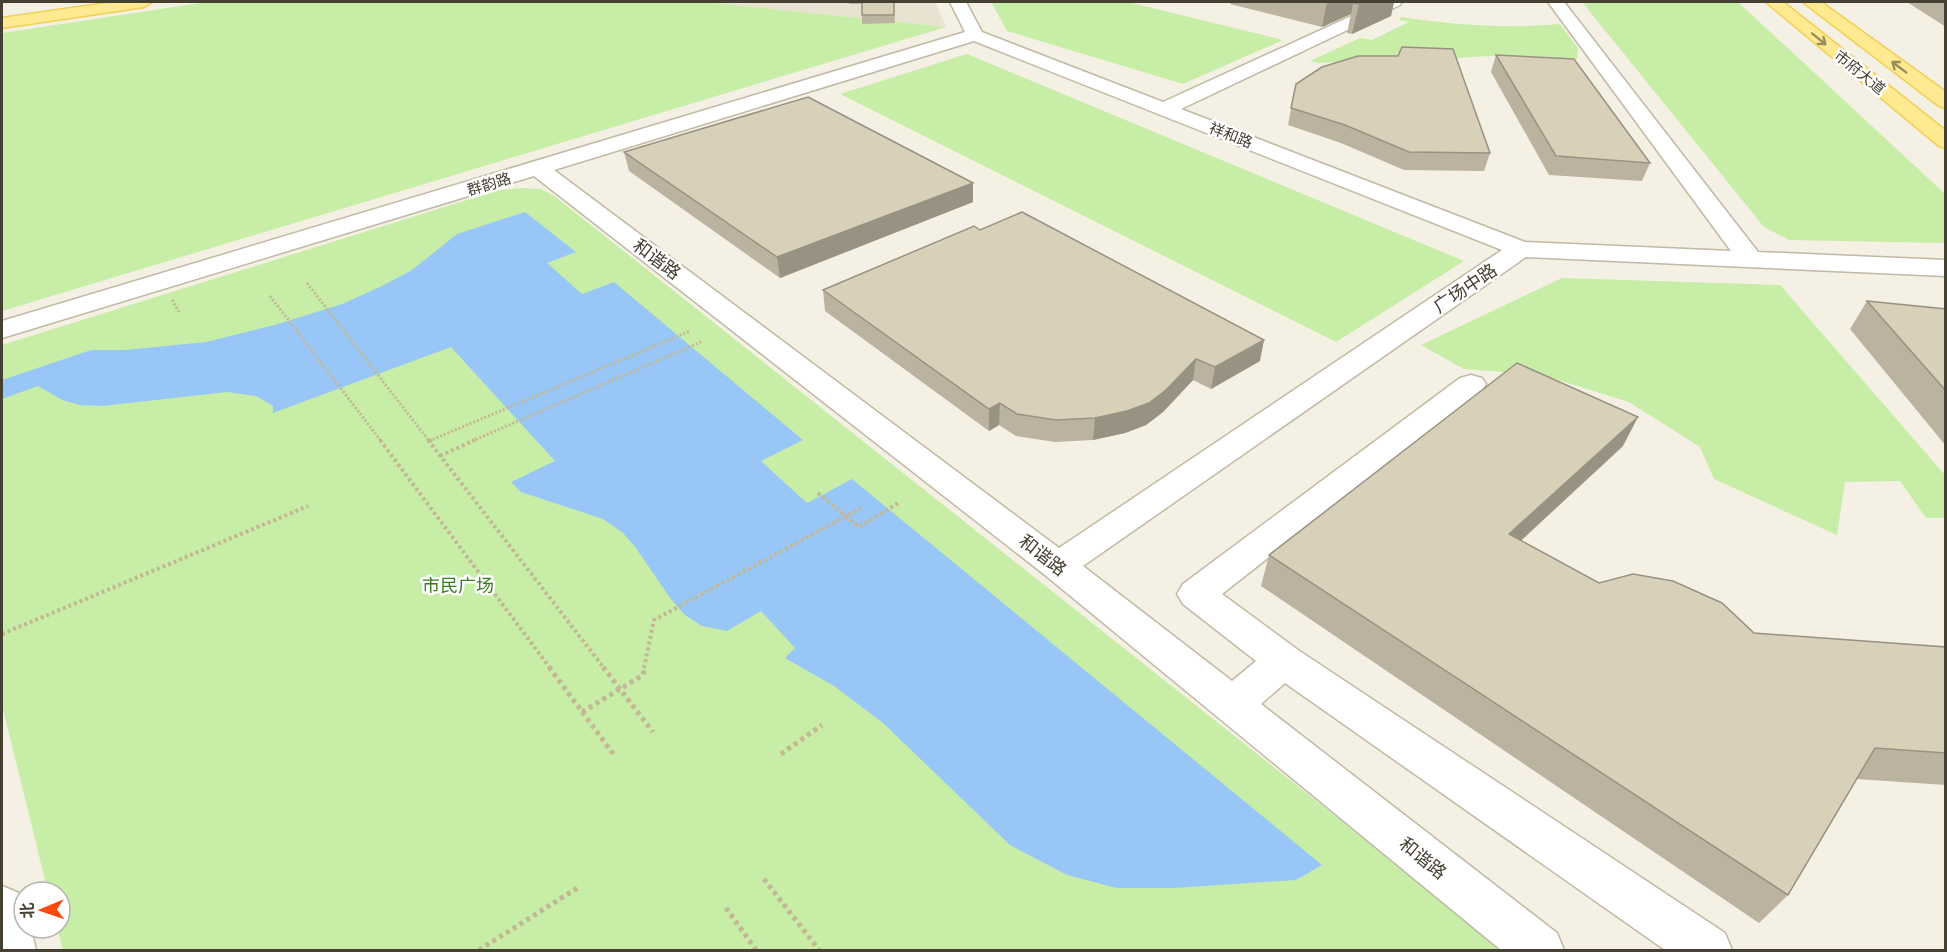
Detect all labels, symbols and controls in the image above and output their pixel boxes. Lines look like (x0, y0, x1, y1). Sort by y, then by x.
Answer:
one-way arrow (1811, 32, 1827, 45)
street label: 市府大道 (1831, 46, 1889, 98)
one-way arrow (1891, 61, 1907, 73)
street label: 祥和路 (1207, 118, 1255, 152)
street label: 群韵路 (465, 168, 513, 200)
street label: 和谐路 (629, 234, 685, 284)
street label: 广场中路 (1429, 258, 1501, 318)
street label: 和谐路 (1015, 529, 1071, 581)
park label: 市民广场 (422, 574, 494, 597)
street label: 和谐路 (1395, 832, 1451, 884)
north arrow (12, 880, 72, 940)
text: 北 (17, 902, 37, 919)

